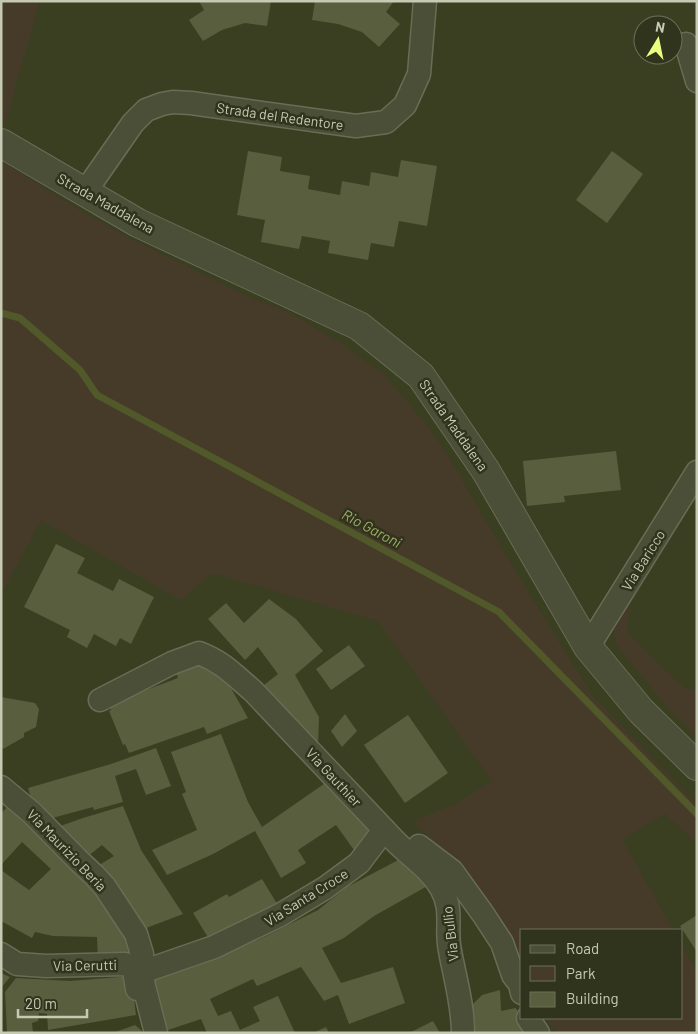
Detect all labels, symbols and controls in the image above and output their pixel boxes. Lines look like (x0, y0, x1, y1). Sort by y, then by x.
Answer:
north arrow (633, 15, 683, 65)
text: N (654, 18, 666, 36)
street label: Strada del Redentore (216, 99, 344, 133)
street label: Strada Maddalena (55, 169, 157, 237)
street label: Strada Maddalena (416, 376, 492, 474)
water label: Rio Garoni (339, 505, 405, 551)
street label: Via Baricco (618, 526, 668, 594)
street label: Via Gauthier (303, 744, 365, 810)
street label: Via Maurizio Beria (24, 805, 110, 895)
street label: Via Santa Croce (261, 864, 351, 930)
street label: Via Bullio (438, 905, 462, 963)
legend (520, 929, 683, 1019)
text: Road (566, 939, 599, 957)
street label: Via Cerutti (53, 956, 117, 974)
text: Park (566, 964, 596, 982)
scale bar (18, 986, 86, 1018)
text: Building (566, 989, 619, 1007)
text: 20 m (25, 994, 57, 1012)

